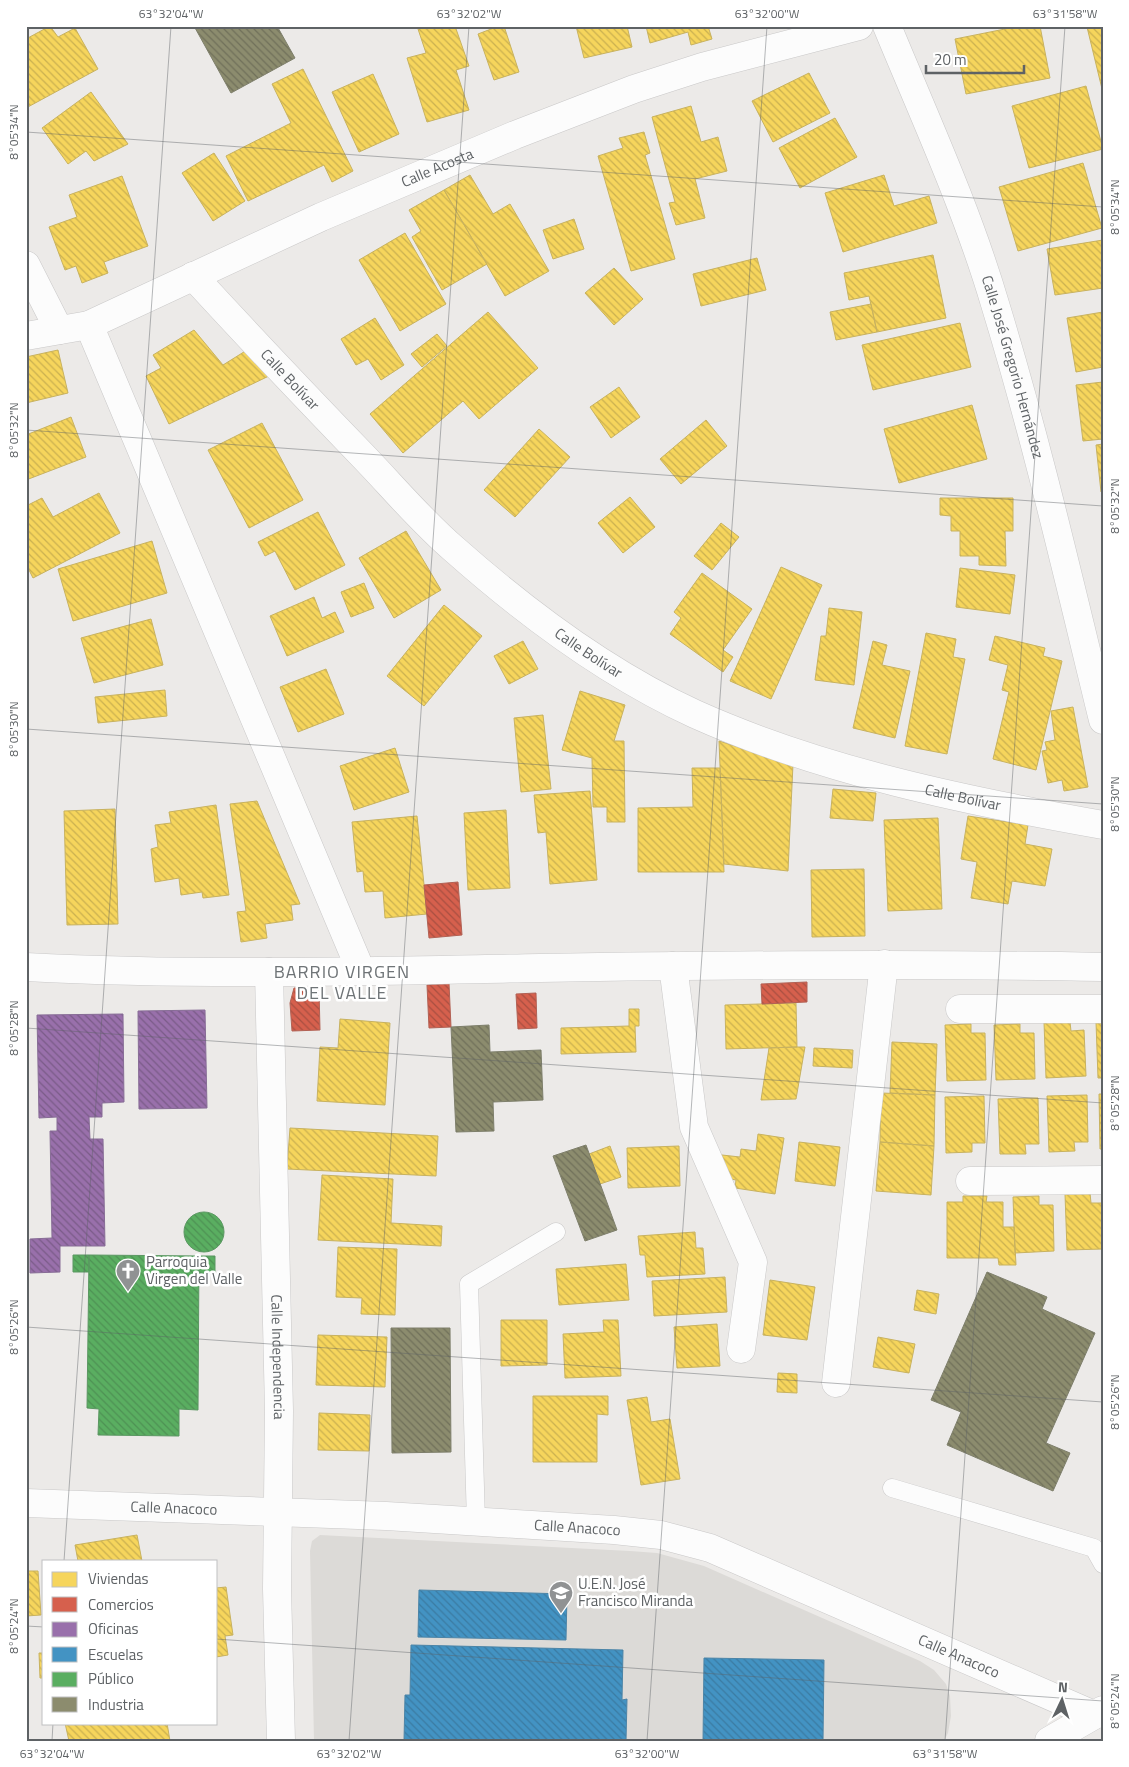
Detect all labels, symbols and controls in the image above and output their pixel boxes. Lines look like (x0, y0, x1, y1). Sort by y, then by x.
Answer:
text: 63°32'04"W (139, 4, 204, 23)
text: 63°32'02"W (437, 4, 502, 23)
text: 63°32'00"W (735, 4, 800, 23)
text: 63°31'58"W (1033, 4, 1098, 23)
scale bar (926, 42, 1024, 74)
text: 20 m (934, 48, 967, 71)
text: 8°05'34"N (4, 104, 23, 160)
street label: Calle Acosta (397, 142, 477, 193)
text: 8°05'34"N (1105, 179, 1124, 235)
street label: Calle José Gregorio Hernández (976, 272, 1050, 461)
street label: Calle Bolívar (255, 343, 325, 415)
text: 8°05'32"N (4, 402, 23, 458)
text: 8°05'32"N (1105, 478, 1124, 534)
street label: Calle Bolívar (550, 622, 627, 684)
text: 8°05'30"N (4, 701, 23, 757)
text: 8°05'30"N (1105, 776, 1124, 832)
street label: Calle Bolívar (923, 777, 1003, 817)
district label: BARRIO VIRGEN DEL VALLE (274, 958, 410, 1006)
text: 8°05'28"N (4, 1000, 23, 1056)
text: 8°05'28"N (1105, 1075, 1124, 1131)
place label: Parroquia Virgen del Valle (146, 1250, 242, 1290)
church icon: Parroquia Virgen del Valle (115, 1258, 141, 1292)
street label: Calle Independencia (265, 1294, 291, 1420)
text: 8°05'26"N (4, 1299, 23, 1355)
text: 8°05'26"N (1105, 1374, 1124, 1430)
street label: Calle Anacoco (130, 1495, 218, 1521)
street label: Calle Anacoco (533, 1513, 622, 1542)
legend (42, 1560, 218, 1724)
text: Viviendas (88, 1567, 149, 1590)
place label: U.E.N. José Francisco Miranda (578, 1572, 693, 1612)
school or university icon: U.E.N. José Francisco Miranda (548, 1580, 574, 1614)
text: Comercios (88, 1593, 154, 1616)
text: 8°05'24"N (4, 1598, 23, 1654)
text: Oficinas (88, 1617, 139, 1640)
street label: Calle Anacoco (915, 1628, 1004, 1684)
text: Escuelas (88, 1643, 143, 1666)
text: Público (88, 1667, 134, 1690)
text: 8°05'24"N (1105, 1673, 1124, 1729)
north arrow (1036, 1674, 1086, 1724)
text: N (1057, 1676, 1069, 1697)
text: Industria (88, 1693, 144, 1716)
text: 63°32'04"W (20, 1744, 85, 1763)
text: 63°32'02"W (317, 1744, 382, 1763)
text: 63°32'00"W (615, 1744, 680, 1763)
text: 63°31'58"W (913, 1744, 978, 1763)

